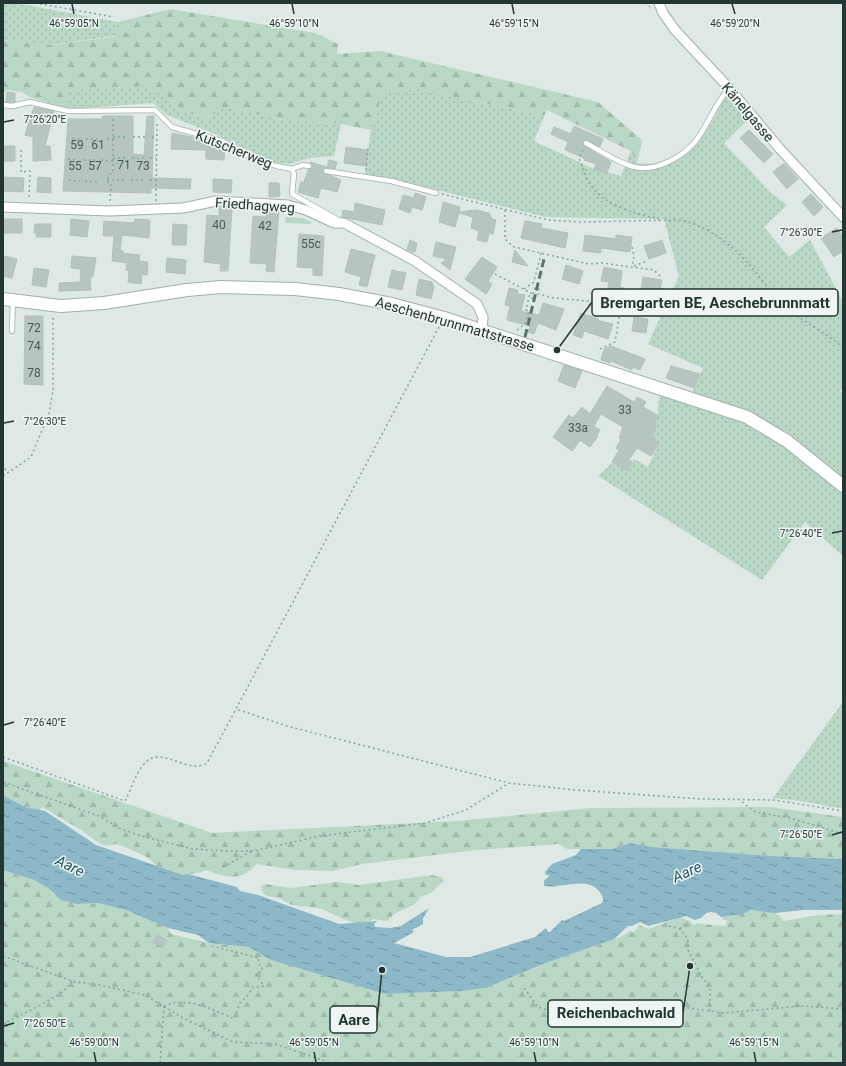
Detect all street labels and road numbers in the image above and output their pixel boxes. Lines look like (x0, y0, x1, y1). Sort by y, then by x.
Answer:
street label: Känelgasse (719, 79, 777, 145)
street label: Kutscherweg (193, 126, 275, 172)
street label: Friedhagweg (215, 194, 295, 216)
street label: Aeschenbrunnmattstrasse (374, 294, 536, 354)

